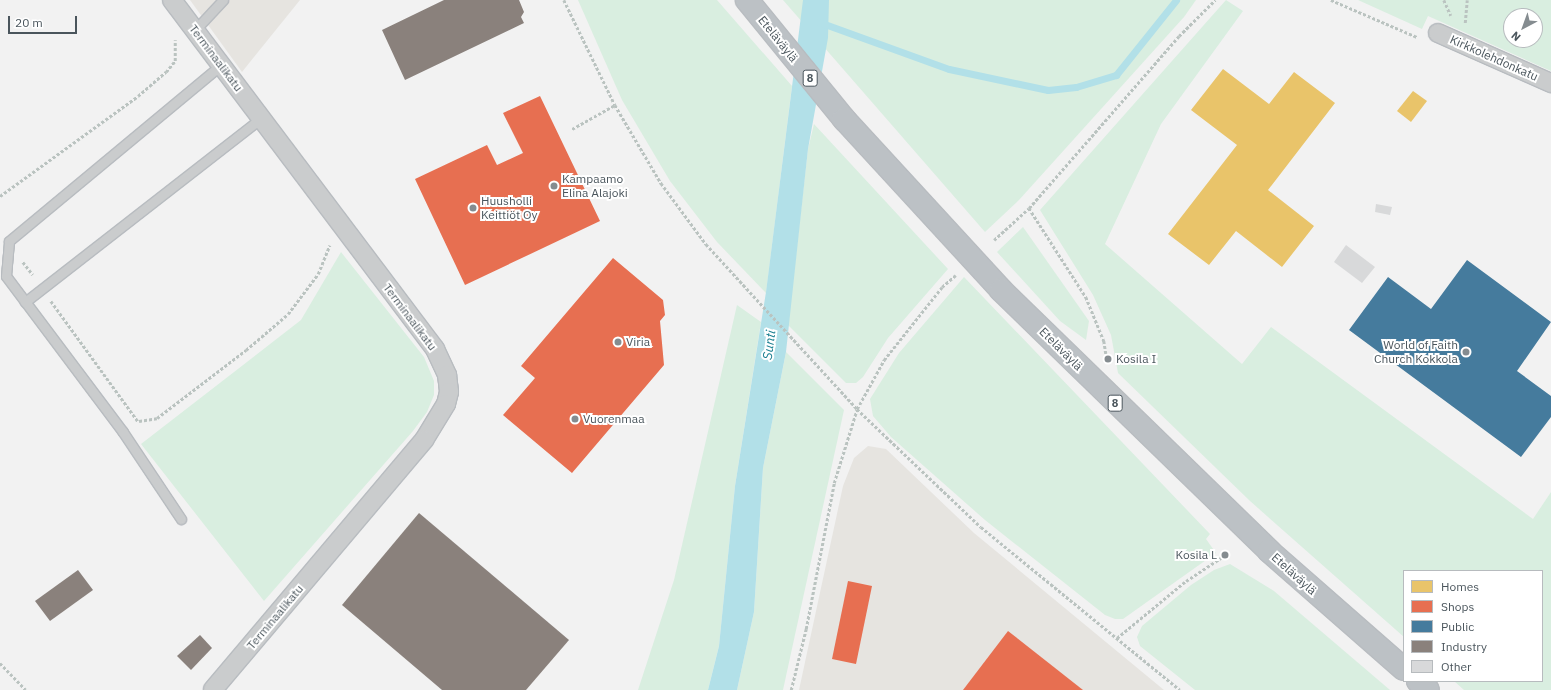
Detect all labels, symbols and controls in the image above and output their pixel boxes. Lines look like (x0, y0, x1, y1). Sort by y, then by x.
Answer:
scale bar (10, 8, 79, 34)
north arrow (1503, 8, 1543, 48)
street label: Eteläväylä (755, 13, 801, 65)
text: 20 m (15, 15, 43, 30)
street label: Terminaalikatu (186, 22, 246, 94)
text: N (1508, 28, 1523, 44)
street label: Kirkkolehdonkatu (1448, 32, 1540, 84)
road number: 8 (802, 69, 818, 87)
place label: Kampaamo Elina Alajoki (562, 172, 628, 200)
marker: Kampaamo Elina Alajoki (549, 181, 559, 191)
place label: Huusholli Keittiöt Oy (481, 194, 537, 222)
marker: Huusholli Keittiöt Oy (468, 203, 478, 213)
street label: Terminaalikatu (380, 281, 440, 353)
street label: Eteläväylä (1036, 324, 1086, 374)
water label: Sunti (760, 329, 780, 361)
place label: Viria (626, 335, 650, 349)
marker: Viria (613, 337, 623, 347)
place label: World of Faith Church Kokkola (1374, 338, 1458, 366)
marker: World of Faith Church Kokkola (1461, 347, 1471, 357)
place label: Kosila I (1116, 352, 1156, 366)
marker: Kosila I (1103, 354, 1113, 364)
road number: 8 (1107, 394, 1123, 412)
place label: Vuorenmaa (583, 412, 645, 426)
marker: Vuorenmaa (570, 414, 580, 424)
place label: Kosila L (1176, 548, 1217, 562)
marker: Kosila L (1220, 550, 1230, 560)
street label: Eteläväylä (1269, 550, 1319, 598)
legend (1403, 570, 1543, 682)
text: Homes (1441, 579, 1479, 594)
street label: Terminaalikatu (244, 582, 306, 652)
text: Shops (1441, 599, 1474, 614)
text: Public (1441, 619, 1474, 634)
text: Industry (1441, 639, 1487, 654)
text: Other (1441, 659, 1472, 674)

